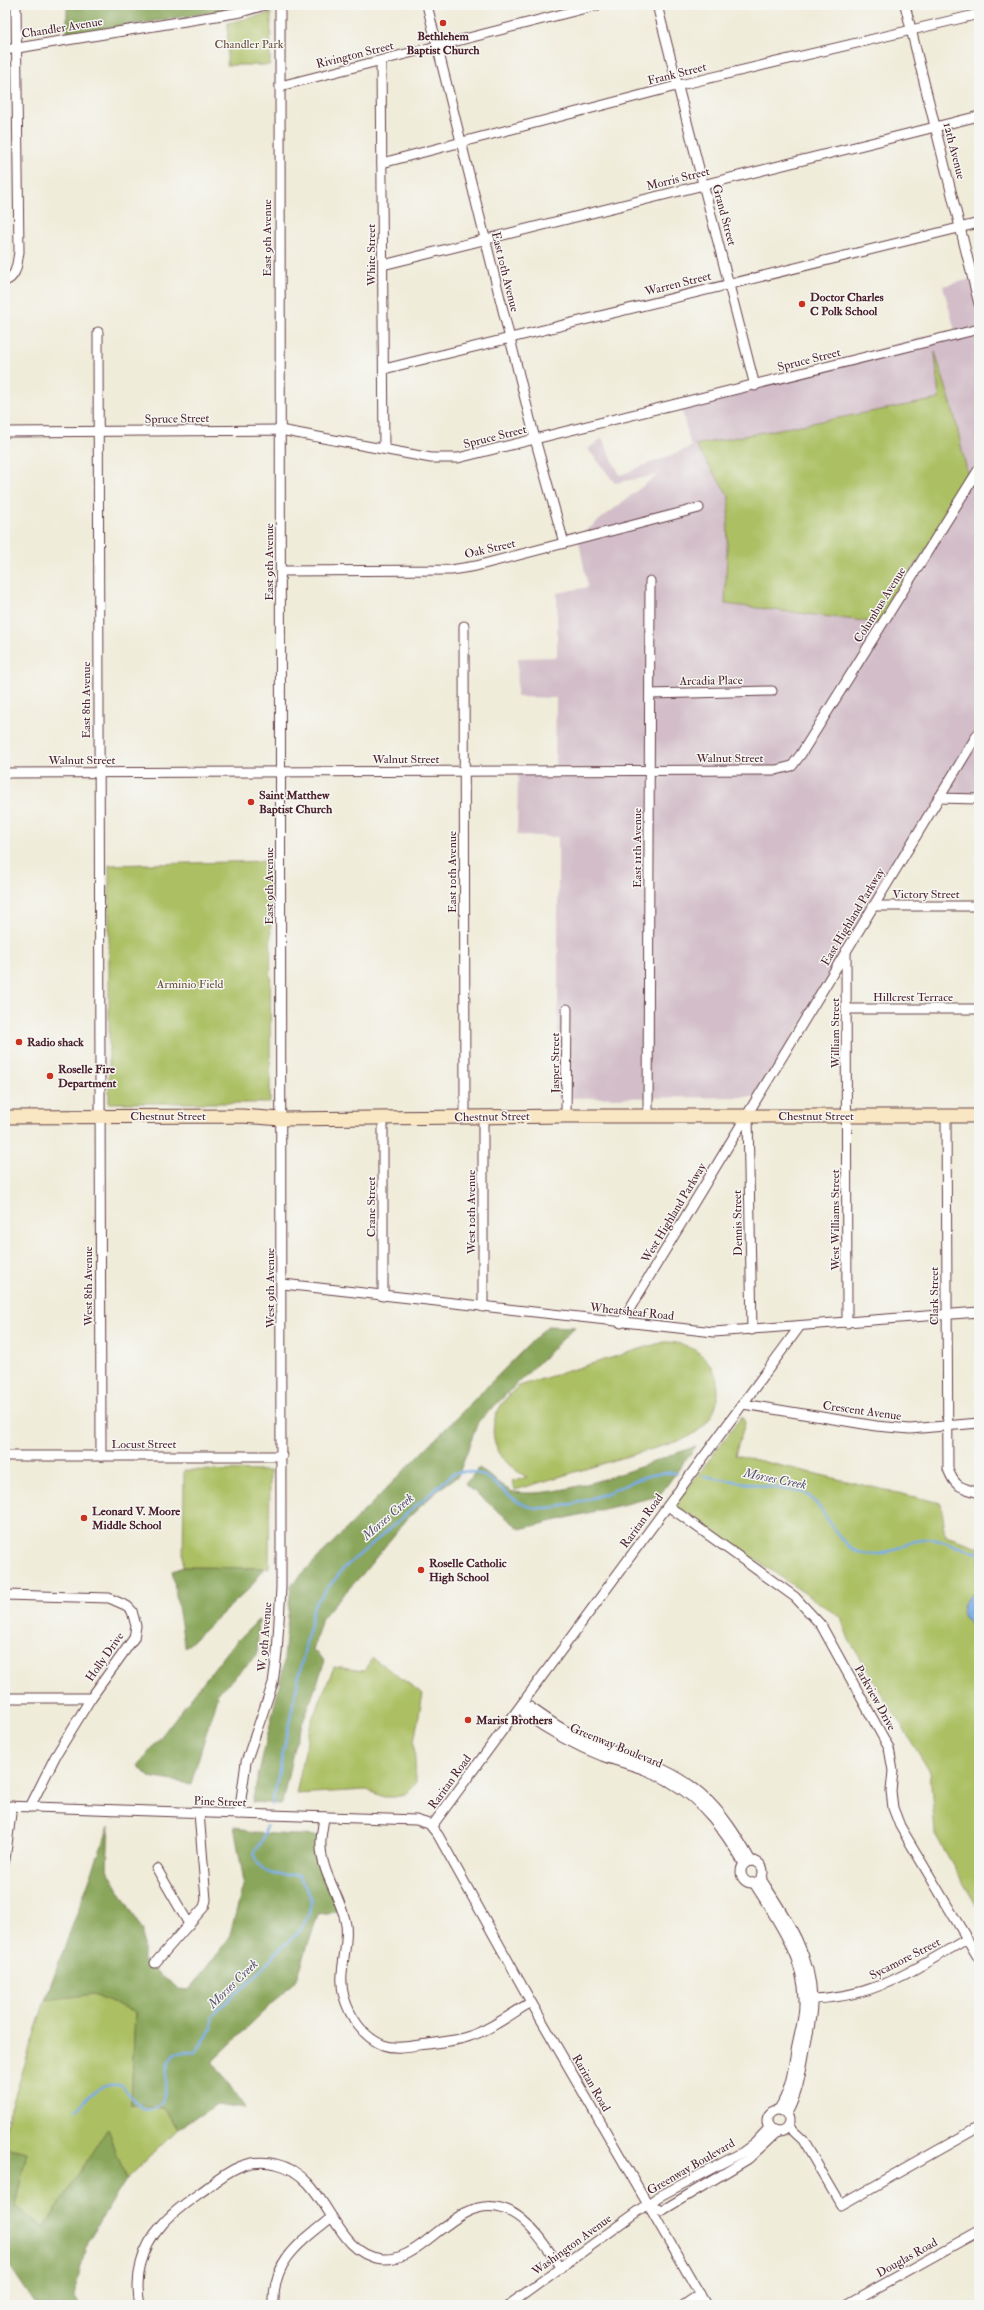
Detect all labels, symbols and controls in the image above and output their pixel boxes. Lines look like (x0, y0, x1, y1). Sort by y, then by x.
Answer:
street label: Chandler Avenue (20, 14, 104, 42)
marker: Bethlehem Baptist Church (438, 18, 448, 28)
place label: Bethlehem Baptist Church (406, 29, 480, 58)
park label: Chandler Park (215, 37, 284, 52)
street label: Rivington Street (315, 38, 395, 72)
street label: Frank Street (646, 59, 708, 89)
street label: 12th Avenue (940, 121, 968, 181)
street label: Morris Street (645, 164, 711, 194)
street label: Grand Street (709, 183, 739, 247)
street label: East 9th Avenue (260, 199, 275, 277)
street label: White Street (364, 224, 379, 287)
street label: East 10th Avenue (488, 230, 522, 314)
street label: Warren Street (642, 269, 713, 300)
place label: Doctor Charles C Polk School (810, 290, 884, 319)
marker: Doctor Charles C Polk School (797, 299, 807, 309)
street label: Spruce Street (776, 345, 842, 375)
street label: Spruce Street (145, 411, 210, 427)
street label: Spruce Street (462, 422, 528, 452)
street label: East 9th Avenue (262, 523, 277, 601)
street label: Oak Street (463, 536, 517, 562)
street label: Columbus Avenue (851, 564, 909, 646)
street label: East 8th Avenue (79, 661, 94, 739)
street label: Arcadia Place (678, 673, 743, 689)
street label: Walnut Street (696, 751, 763, 766)
street label: Walnut Street (372, 752, 439, 767)
street label: Walnut Street (48, 753, 115, 768)
place label: Saint Matthew Baptist Church (259, 788, 333, 817)
marker: Saint Matthew Baptist Church (246, 797, 256, 807)
street label: East 11th Avenue (630, 808, 645, 888)
street label: East 10th Avenue (445, 831, 460, 913)
street label: East 9th Avenue (262, 847, 277, 925)
street label: East Highland Parkway (818, 865, 888, 968)
street label: Victory Street (892, 887, 960, 902)
park label: Arminio Field (156, 977, 223, 992)
street label: Hillcrest Terrace (873, 990, 953, 1005)
street label: William Street (828, 998, 843, 1069)
street label: Jasper Street (548, 1033, 563, 1094)
place label: Radio shack (27, 1035, 84, 1050)
marker: Radio shack (14, 1037, 24, 1047)
place label: Roselle Fire Department (58, 1062, 117, 1091)
marker: Roselle Fire Department (45, 1071, 55, 1081)
street label: Chestnut Street (130, 1109, 206, 1124)
street label: Chestnut Street (454, 1109, 530, 1125)
street label: Chestnut Street (778, 1109, 854, 1124)
street label: West Highland Parkway (638, 1160, 710, 1266)
street label: West Williams Street (828, 1169, 843, 1272)
street label: West 10th Avenue (464, 1170, 479, 1255)
street label: Crane Street (364, 1177, 379, 1237)
street label: Dennis Street (730, 1190, 746, 1256)
street label: West 8th Avenue (81, 1246, 96, 1327)
street label: West 9th Avenue (263, 1248, 278, 1329)
street label: Clark Street (927, 1267, 942, 1325)
street label: Wheatsheaf Road (588, 1300, 675, 1324)
street label: Crescent Avenue (822, 1398, 902, 1424)
street label: Locust Street (111, 1437, 177, 1452)
water label: Morses Creek (741, 1465, 808, 1493)
water label: Morses Creek (358, 1490, 417, 1545)
street label: Raritan Road (617, 1491, 667, 1551)
place label: Leonard V. Moore Middle School (91, 1504, 181, 1533)
marker: Leonard V. Moore Middle School (79, 1513, 89, 1523)
place label: Roselle Catholic High School (429, 1556, 507, 1585)
marker: Roselle Catholic High School (416, 1565, 426, 1575)
street label: W. 9th Avenue (254, 1602, 276, 1673)
street label: Holly Drive (83, 1629, 127, 1685)
street label: Parkview Drive (851, 1663, 899, 1733)
place label: Marist Brothers (475, 1713, 552, 1728)
marker: Marist Brothers (463, 1715, 473, 1725)
street label: Greenway Boulevard (567, 1721, 665, 1771)
street label: Raritan Road (425, 1752, 475, 1812)
street label: Pine Street (193, 1794, 247, 1810)
street label: Sycamore Street (867, 1935, 943, 1983)
water label: Morses Creek (204, 1956, 261, 2013)
street label: Raritan Road (569, 2052, 613, 2114)
street label: Greenway Boulevard (644, 2136, 738, 2198)
street label: Washington Avenue (528, 2211, 615, 2280)
street label: Douglas Road (874, 2235, 940, 2281)

